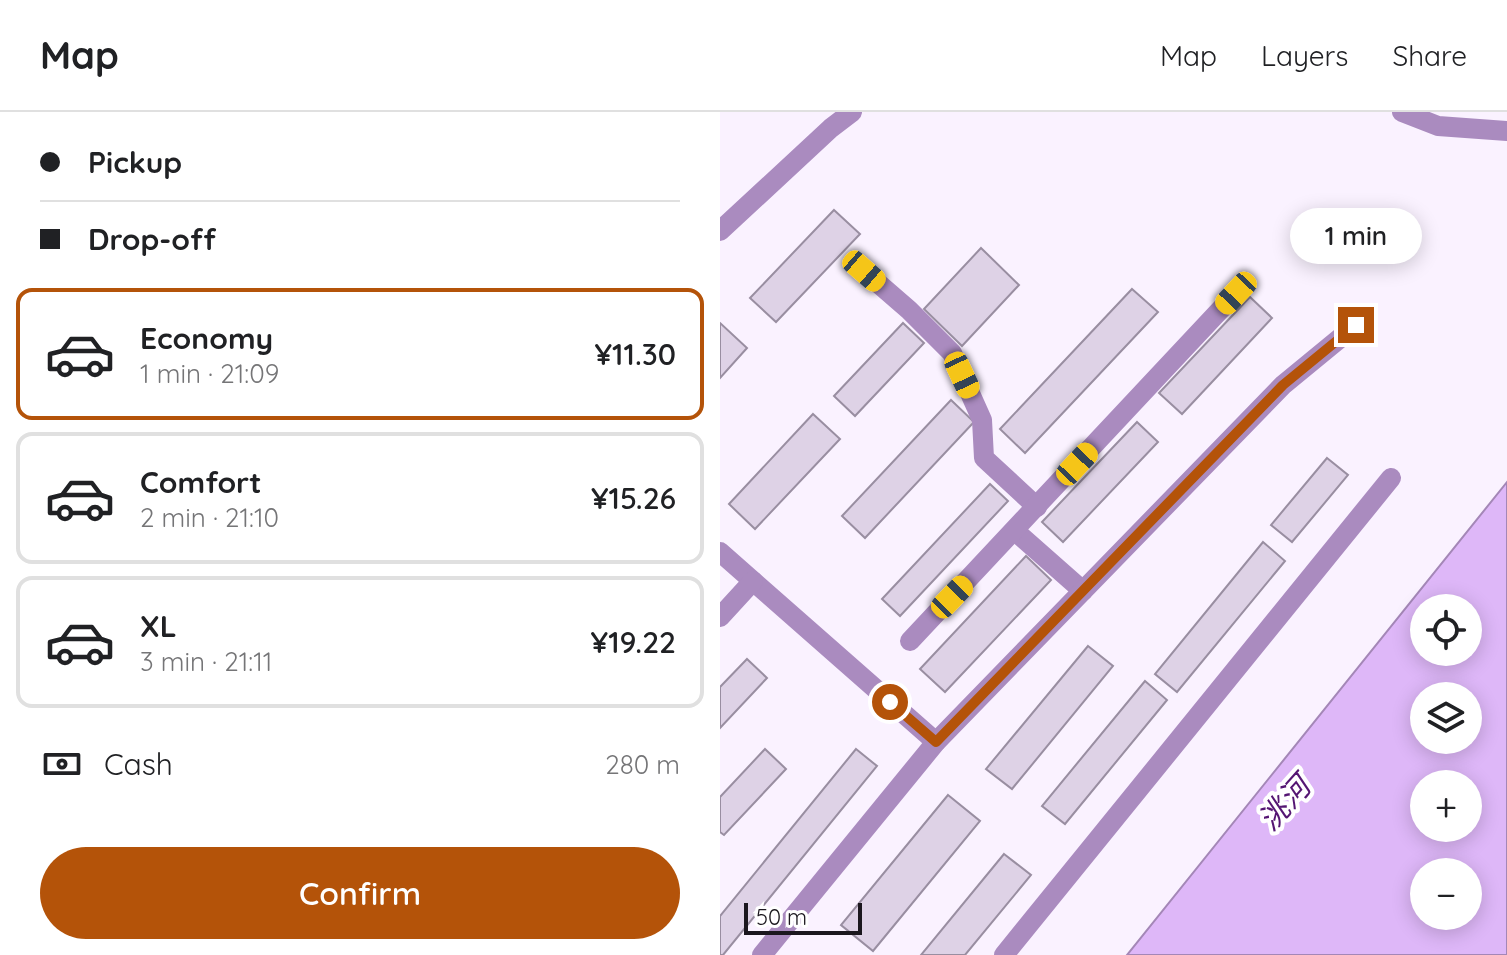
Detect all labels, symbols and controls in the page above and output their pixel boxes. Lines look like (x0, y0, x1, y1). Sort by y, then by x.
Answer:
text: Map (40, 31, 119, 79)
text: Map (1160, 38, 1217, 73)
text: Layers (1261, 38, 1348, 73)
text: Share (1392, 38, 1467, 73)
text: Pickup (88, 143, 182, 181)
callout: 1 min (1290, 209, 1422, 265)
text: 1 min (1325, 219, 1387, 252)
text: Drop-off (88, 220, 216, 258)
car (838, 246, 890, 296)
car (1211, 267, 1261, 319)
route end (1338, 307, 1374, 343)
icon: car (44, 318, 116, 390)
text: Economy (140, 319, 273, 357)
text: ¥11.30 (594, 335, 676, 373)
car (941, 348, 983, 402)
text: 1 min · 21:09 (140, 357, 279, 390)
car (1052, 438, 1102, 490)
icon: car (44, 462, 116, 534)
text: Comfort (140, 463, 261, 501)
text: ¥15.26 (591, 479, 676, 517)
text: 2 min · 21:10 (140, 501, 279, 534)
car (927, 571, 977, 623)
map controls (1410, 594, 1482, 930)
button: locate (1410, 594, 1482, 666)
icon: car (44, 606, 116, 678)
text: XL (140, 607, 177, 645)
text: ¥19.22 (591, 623, 676, 661)
text: 3 min · 21:11 (140, 645, 272, 678)
button: layers (1410, 682, 1482, 754)
route start (872, 684, 908, 720)
icon: cash (40, 742, 84, 786)
text: Cash (104, 745, 173, 783)
text: 280 m (605, 748, 680, 781)
water label: 洮河 (1250, 764, 1322, 838)
button: + (1410, 770, 1482, 842)
button: Confirm (40, 847, 680, 939)
button: − (1410, 858, 1482, 930)
scale bar (744, 899, 862, 935)
text: 50 m (756, 903, 807, 931)

